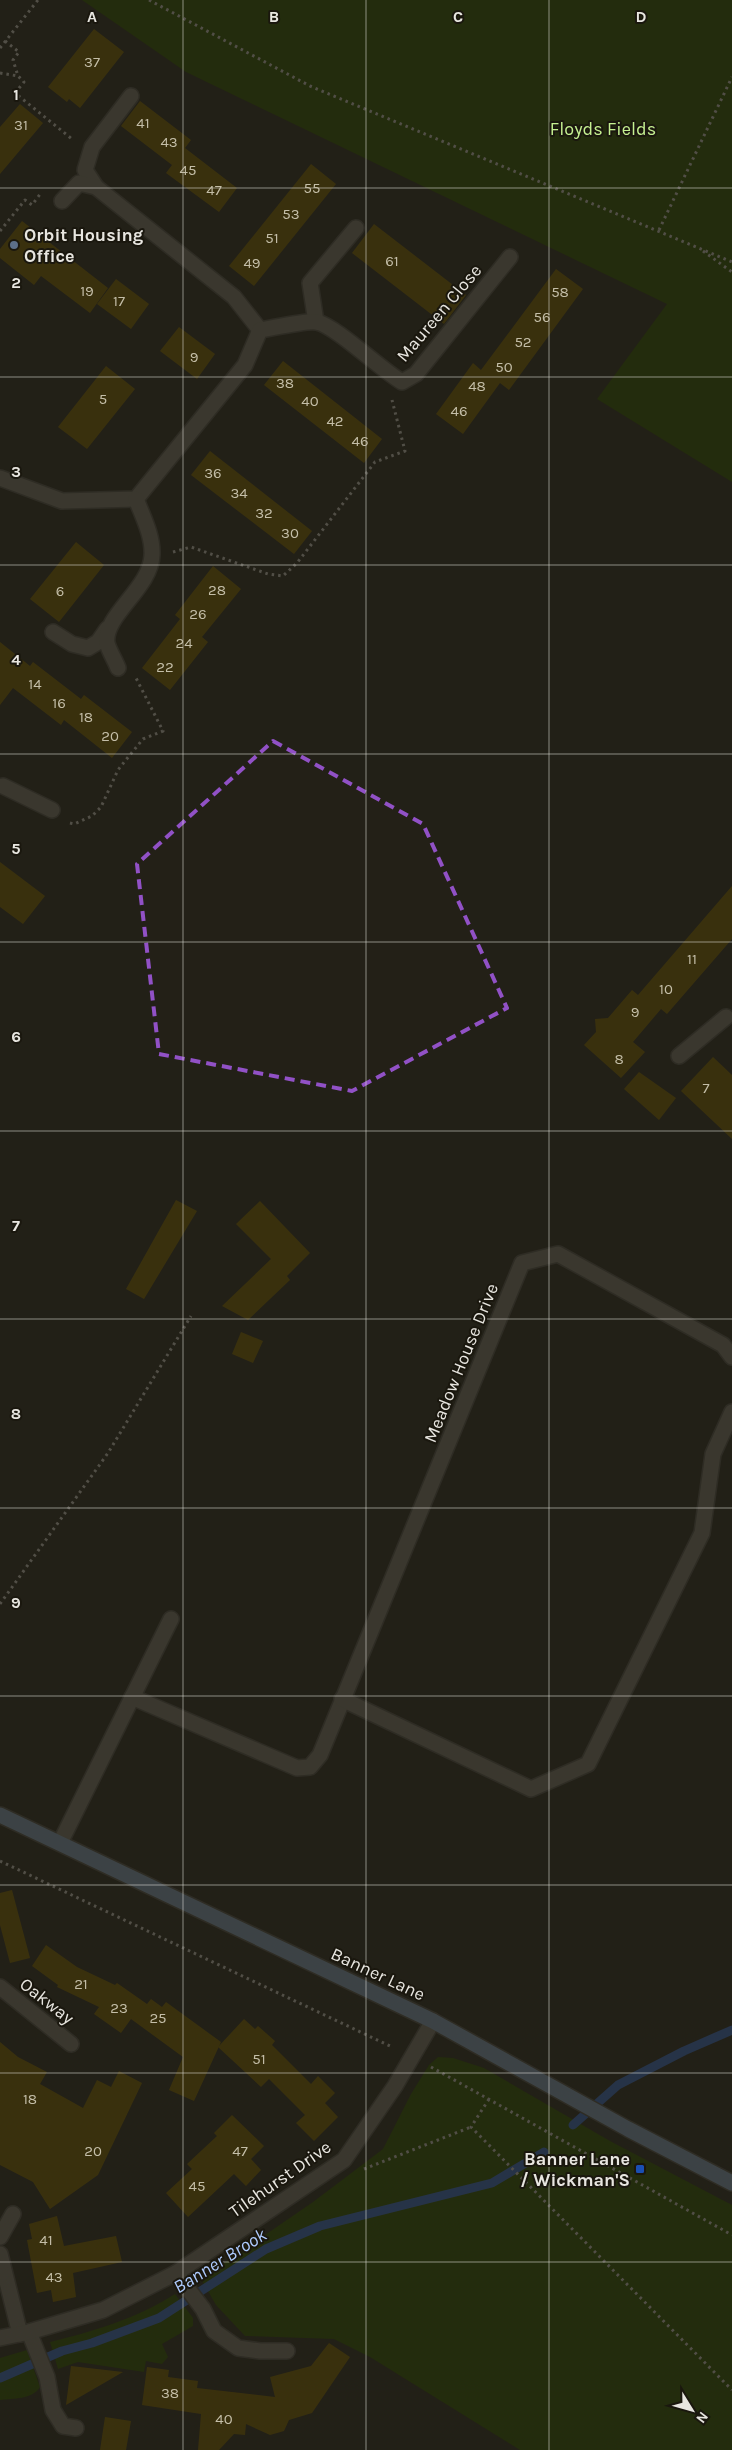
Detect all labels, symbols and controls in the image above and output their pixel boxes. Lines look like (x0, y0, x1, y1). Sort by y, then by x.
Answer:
text: A (87, 7, 97, 26)
text: B (269, 7, 279, 26)
text: C (453, 7, 463, 26)
text: D (636, 7, 647, 26)
house number: 37 (84, 53, 100, 71)
text: 1 (13, 85, 19, 104)
house number: 41 (136, 114, 150, 132)
house number: 31 (14, 116, 28, 134)
park label: Floyds Fields (550, 118, 656, 140)
house number: 43 (160, 133, 178, 151)
house number: 45 (180, 161, 196, 179)
house number: 55 (304, 179, 320, 197)
house number: 47 (206, 181, 222, 199)
house number: 53 (282, 205, 300, 223)
place label: Orbit Housing Office (24, 224, 144, 267)
house number: 51 (265, 229, 279, 247)
marker: Orbit Housing Office (8, 239, 20, 251)
house number: 61 (385, 252, 399, 270)
house number: 49 (243, 254, 261, 272)
street label: Maureen Close (392, 260, 486, 366)
text: 2 (11, 273, 21, 292)
house number: 19 (80, 282, 94, 300)
house number: 58 (551, 283, 569, 301)
house number: 17 (113, 292, 125, 310)
house number: 56 (533, 308, 551, 326)
house number: 52 (514, 333, 532, 351)
house number: 9 (190, 348, 198, 366)
house number: 50 (495, 358, 513, 376)
house number: 38 (276, 374, 294, 392)
house number: 48 (468, 377, 486, 395)
house number: 5 (99, 390, 107, 408)
house number: 40 (301, 392, 319, 410)
house number: 46 (451, 402, 467, 420)
house number: 42 (326, 412, 344, 430)
house number: 46 (352, 432, 368, 450)
text: 3 (11, 462, 21, 481)
house number: 36 (204, 464, 222, 482)
house number: 34 (230, 484, 248, 502)
house number: 32 (255, 504, 273, 522)
house number: 30 (281, 524, 299, 542)
house number: 28 (208, 581, 226, 599)
house number: 6 (56, 582, 64, 600)
house number: 26 (189, 605, 207, 623)
house number: 24 (175, 634, 193, 652)
text: 4 (11, 650, 21, 669)
house number: 22 (156, 658, 174, 676)
house number: 14 (28, 675, 42, 693)
house number: 16 (52, 694, 66, 712)
house number: 18 (79, 708, 93, 726)
house number: 20 (101, 727, 119, 745)
text: 5 (11, 839, 21, 858)
house number: 11 (687, 950, 697, 968)
house number: 10 (659, 980, 673, 998)
house number: 9 (631, 1003, 639, 1021)
text: 6 (11, 1027, 21, 1046)
house number: 8 (614, 1050, 624, 1068)
house number: 7 (702, 1079, 710, 1097)
text: 7 (12, 1216, 20, 1235)
street label: Meadow House Drive (419, 1280, 503, 1446)
text: 8 (11, 1404, 21, 1423)
text: 9 (11, 1593, 21, 1612)
street label: Banner Lane (327, 1943, 429, 2005)
street label: Oakway (15, 1973, 79, 2029)
house number: 21 (74, 1975, 88, 1993)
house number: 23 (110, 1999, 128, 2017)
house number: 25 (149, 2009, 167, 2027)
house number: 51 (252, 2050, 266, 2068)
house number: 18 (23, 2090, 37, 2108)
street label: Tilehurst Drive (225, 2136, 335, 2222)
house number: 20 (84, 2142, 102, 2160)
house number: 47 (232, 2142, 248, 2160)
place label: Banner Lane / Wickman'S (520, 2148, 630, 2191)
marker: Banner Lane / Wickman'S (634, 2163, 646, 2175)
house number: 45 (189, 2177, 205, 2195)
water label: Banner Brook (169, 2223, 271, 2298)
house number: 41 (39, 2231, 53, 2249)
house number: 43 (45, 2268, 63, 2286)
house number: 38 (161, 2384, 179, 2402)
north arrow (667, 2385, 717, 2435)
text: N (692, 2408, 712, 2427)
house number: 40 (215, 2410, 233, 2428)

